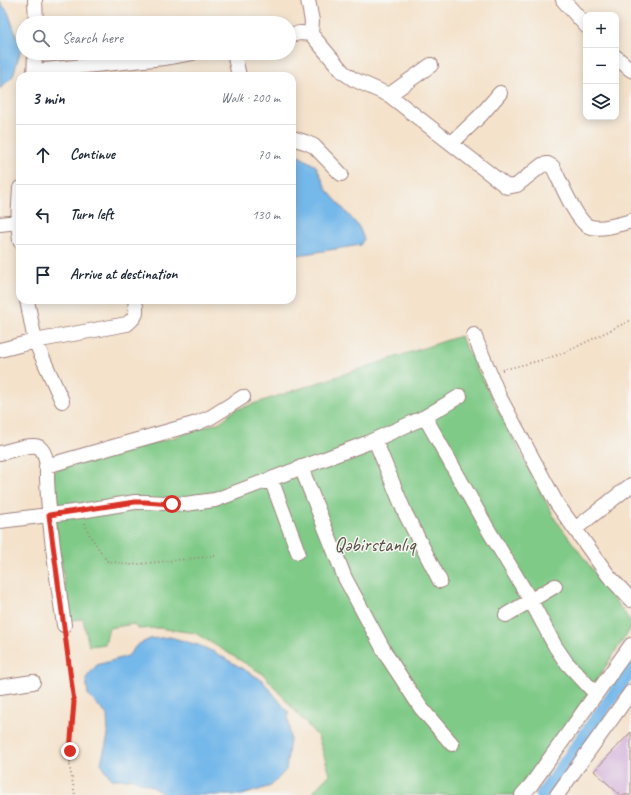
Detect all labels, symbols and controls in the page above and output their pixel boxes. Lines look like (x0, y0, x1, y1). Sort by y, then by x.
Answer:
map controls (583, 12, 619, 120)
button: + (583, 12, 619, 48)
search box (16, 16, 296, 60)
icon: search (30, 27, 52, 49)
text: Search here (62, 29, 123, 48)
button: − (583, 48, 619, 84)
button: layers (583, 84, 619, 120)
text: 3 min (32, 88, 65, 109)
text: Walk · 200 m (221, 90, 280, 106)
icon: ahead (32, 144, 54, 166)
text: Continue (70, 145, 115, 164)
text: 70 m (258, 147, 280, 163)
icon: left (32, 204, 54, 226)
text: Turn left (70, 205, 113, 224)
text: 130 m (252, 207, 280, 223)
icon: arrive (32, 264, 54, 286)
text: Arrive at destination (70, 265, 177, 284)
route start (163, 495, 181, 513)
park label: Qəbirstanlıq (334, 532, 417, 557)
route end (61, 742, 79, 760)

